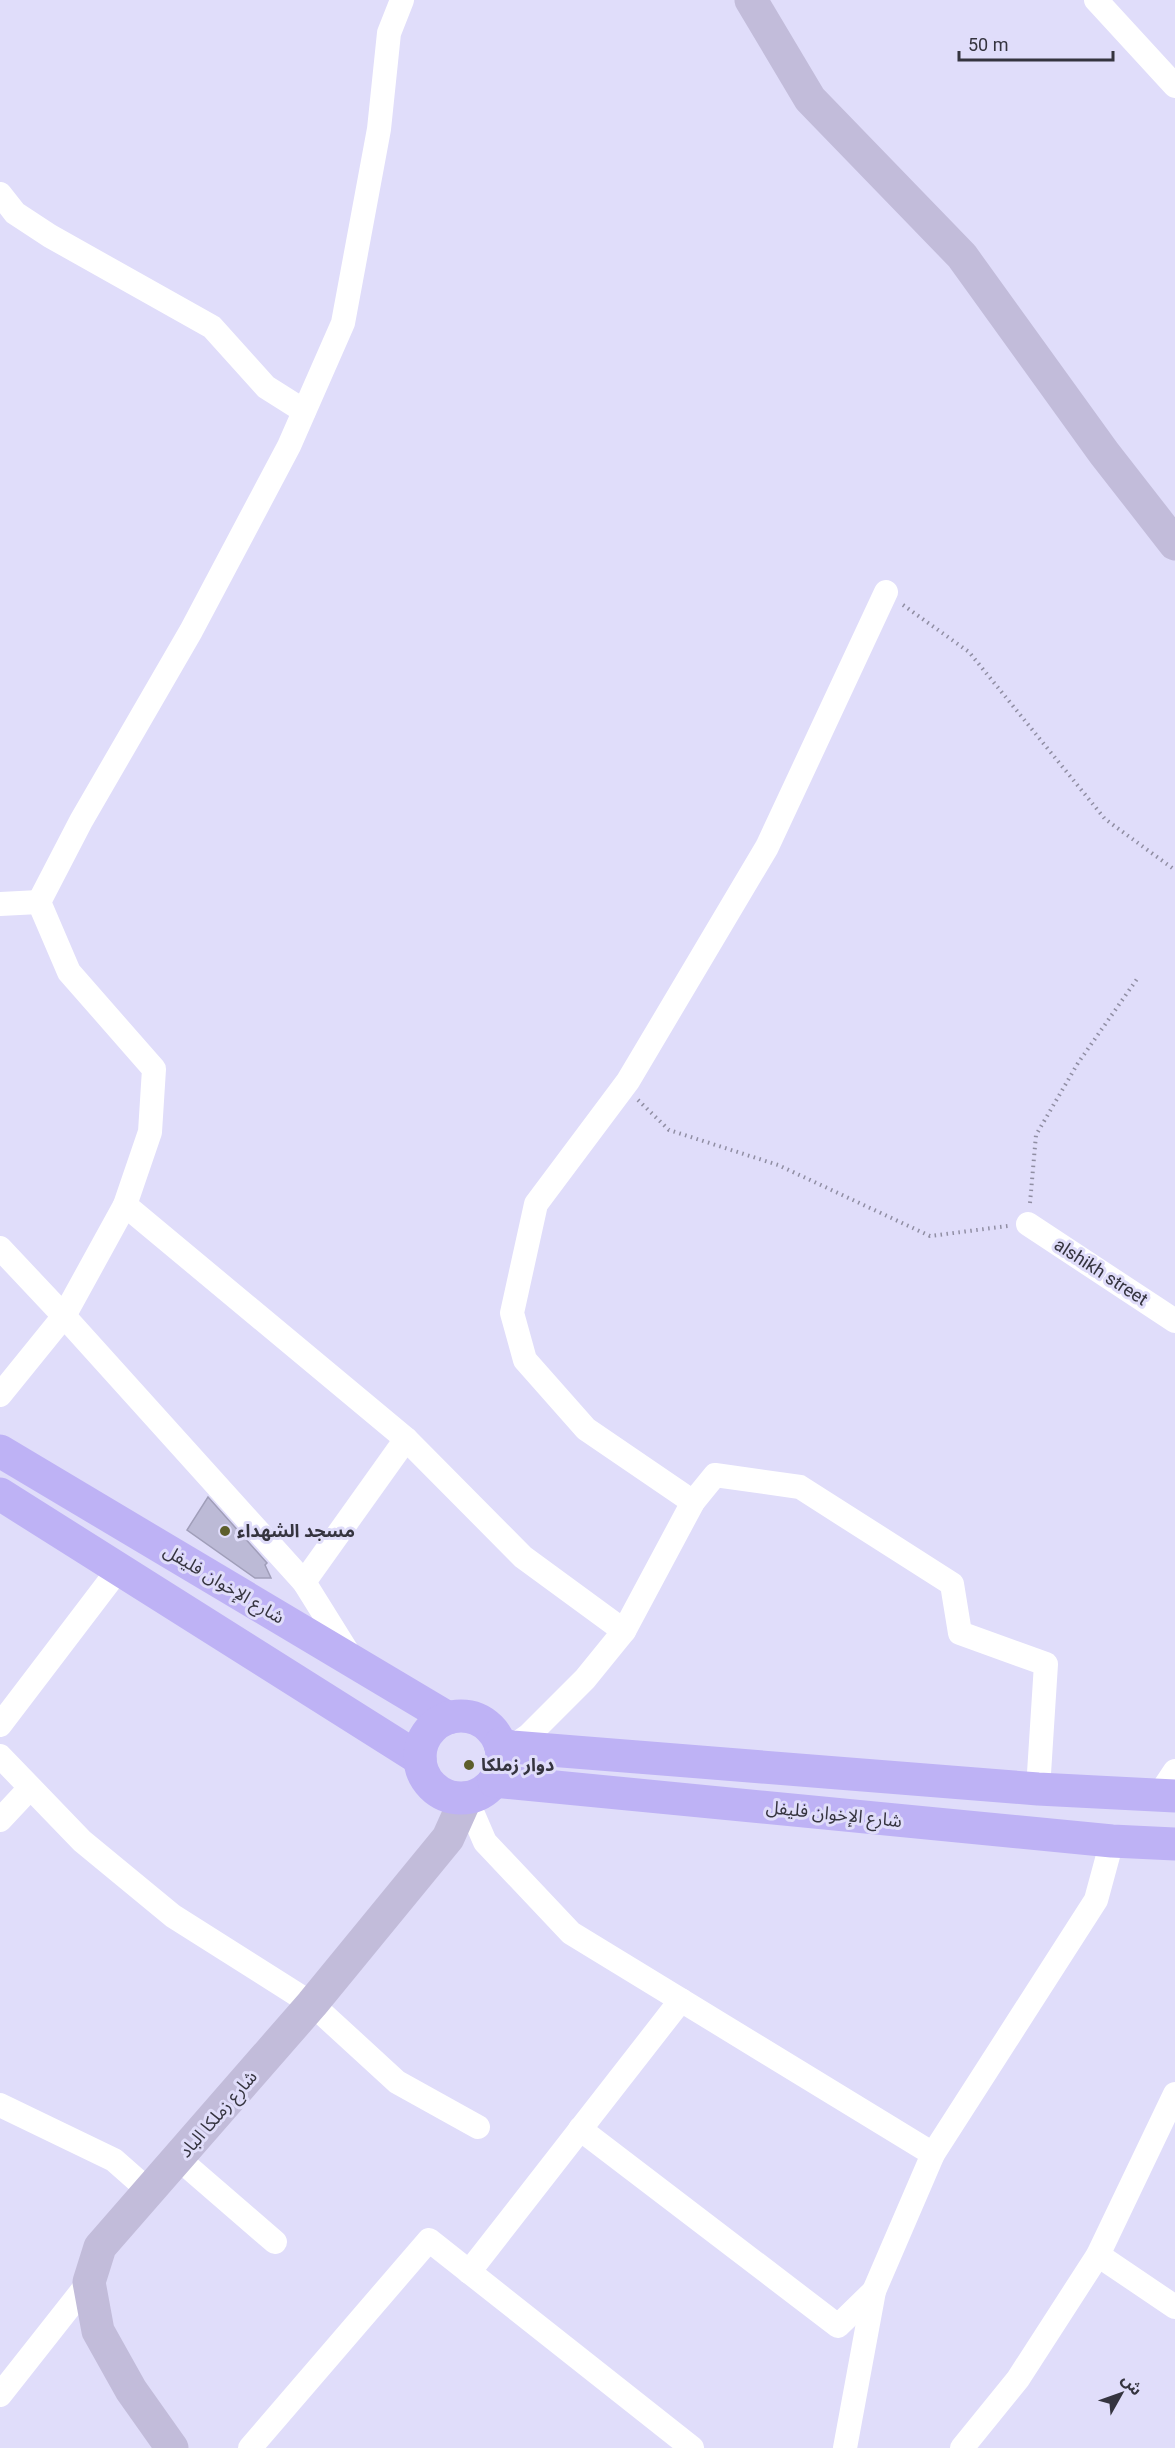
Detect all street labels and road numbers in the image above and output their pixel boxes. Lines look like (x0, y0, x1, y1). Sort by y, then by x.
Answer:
street label: alshikh street (1051, 1234, 1152, 1310)
street label: شارع الإخوان فليفل (158, 1539, 288, 1631)
street label: شارع الإخوان فليفل (765, 1796, 903, 1835)
street label: شارع زملكا الباد (174, 2066, 264, 2164)

